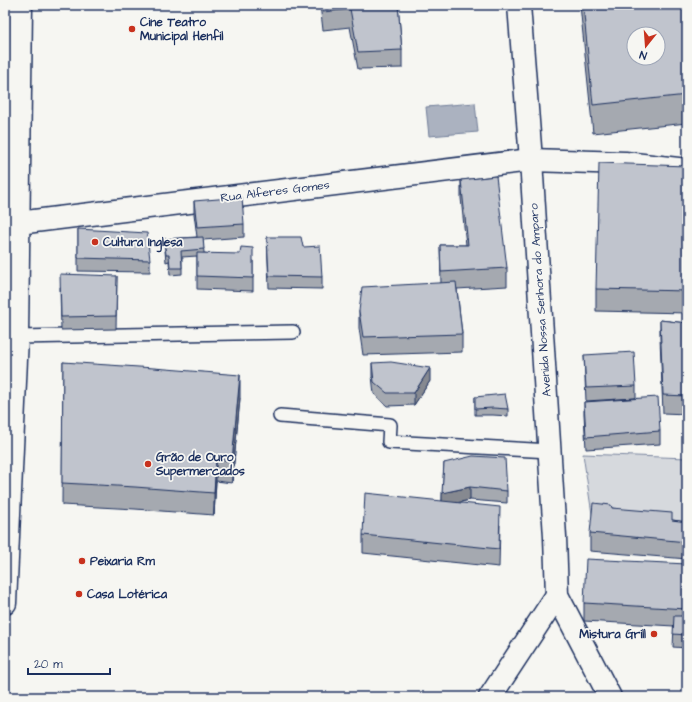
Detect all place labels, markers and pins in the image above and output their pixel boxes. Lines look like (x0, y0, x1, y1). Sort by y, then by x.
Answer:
place label: Cine Teatro Municipal Henfil (140, 14, 223, 46)
marker: Cine Teatro Municipal Henfil (127, 24, 137, 34)
place label: Cultura Inglesa (103, 234, 183, 253)
marker: Cultura Inglesa (90, 237, 100, 247)
place label: Grão de Ouro Supermercados (155, 449, 245, 481)
marker: Grão de Ouro Supermercados (143, 459, 153, 469)
place label: Peixaria Rm (90, 553, 156, 570)
marker: Peixaria Rm (77, 556, 87, 566)
place label: Casa Lotérica (87, 586, 168, 603)
marker: Casa Lotérica (74, 589, 84, 599)
place label: Mistura Grill (579, 626, 646, 643)
marker: Mistura Grill (649, 629, 659, 639)

